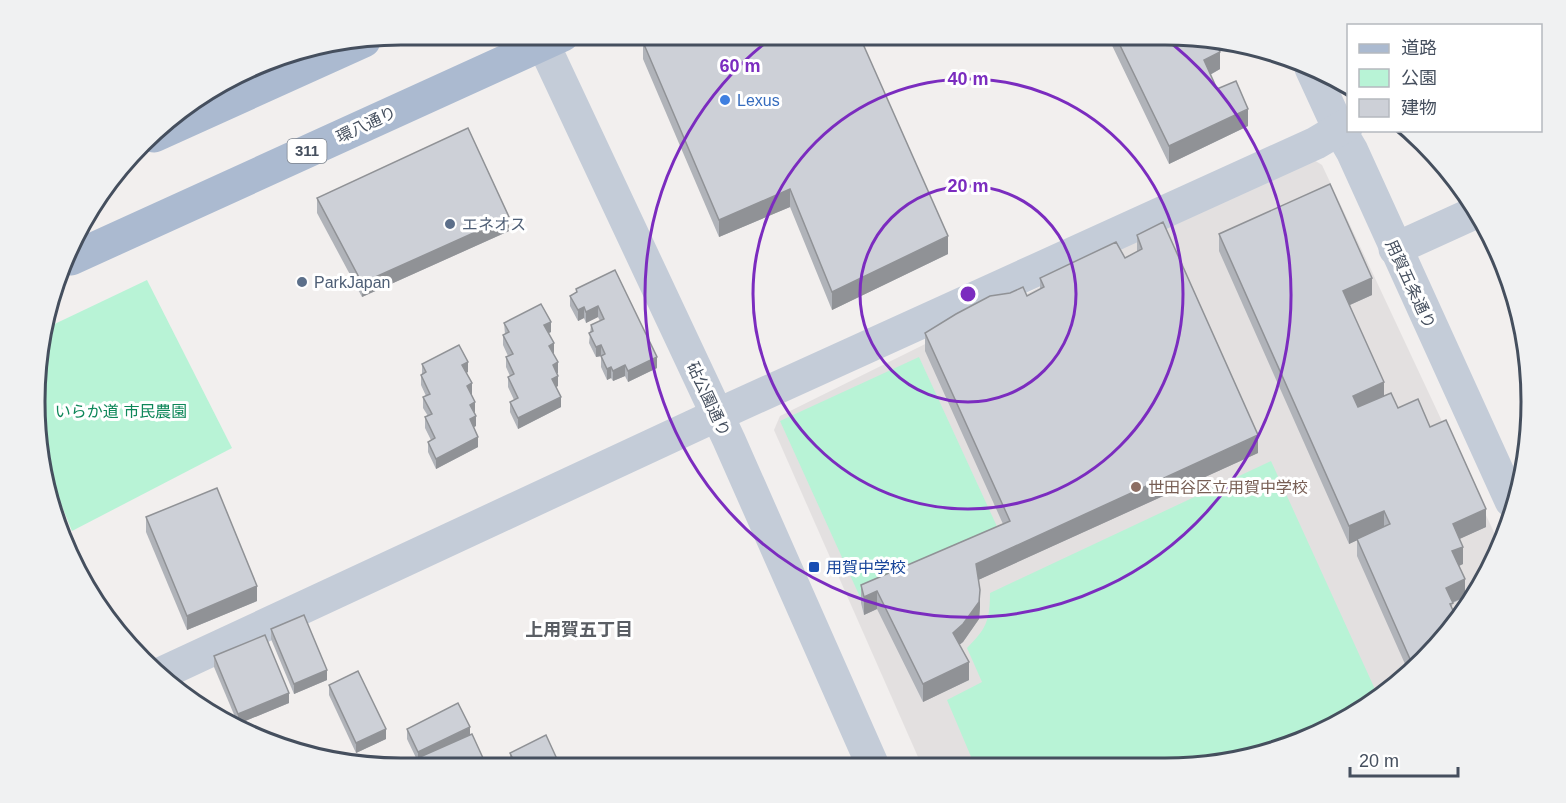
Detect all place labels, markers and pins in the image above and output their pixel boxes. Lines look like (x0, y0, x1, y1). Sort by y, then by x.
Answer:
place label: Lexus (737, 92, 780, 109)
marker: Lexus (718, 93, 732, 107)
place label: エネオス (462, 216, 526, 233)
marker: エネオス (443, 217, 457, 231)
place label: ParkJapan (314, 274, 391, 291)
marker: ParkJapan (295, 275, 309, 289)
centre of rings (958, 284, 978, 304)
place label: 世田谷区立用賀中学校 (1148, 479, 1308, 496)
marker: 世田谷区立用賀中学校 (1129, 480, 1143, 494)
place label: 用賀中学校 (826, 559, 906, 576)
marker: 用賀中学校 (807, 560, 821, 574)

